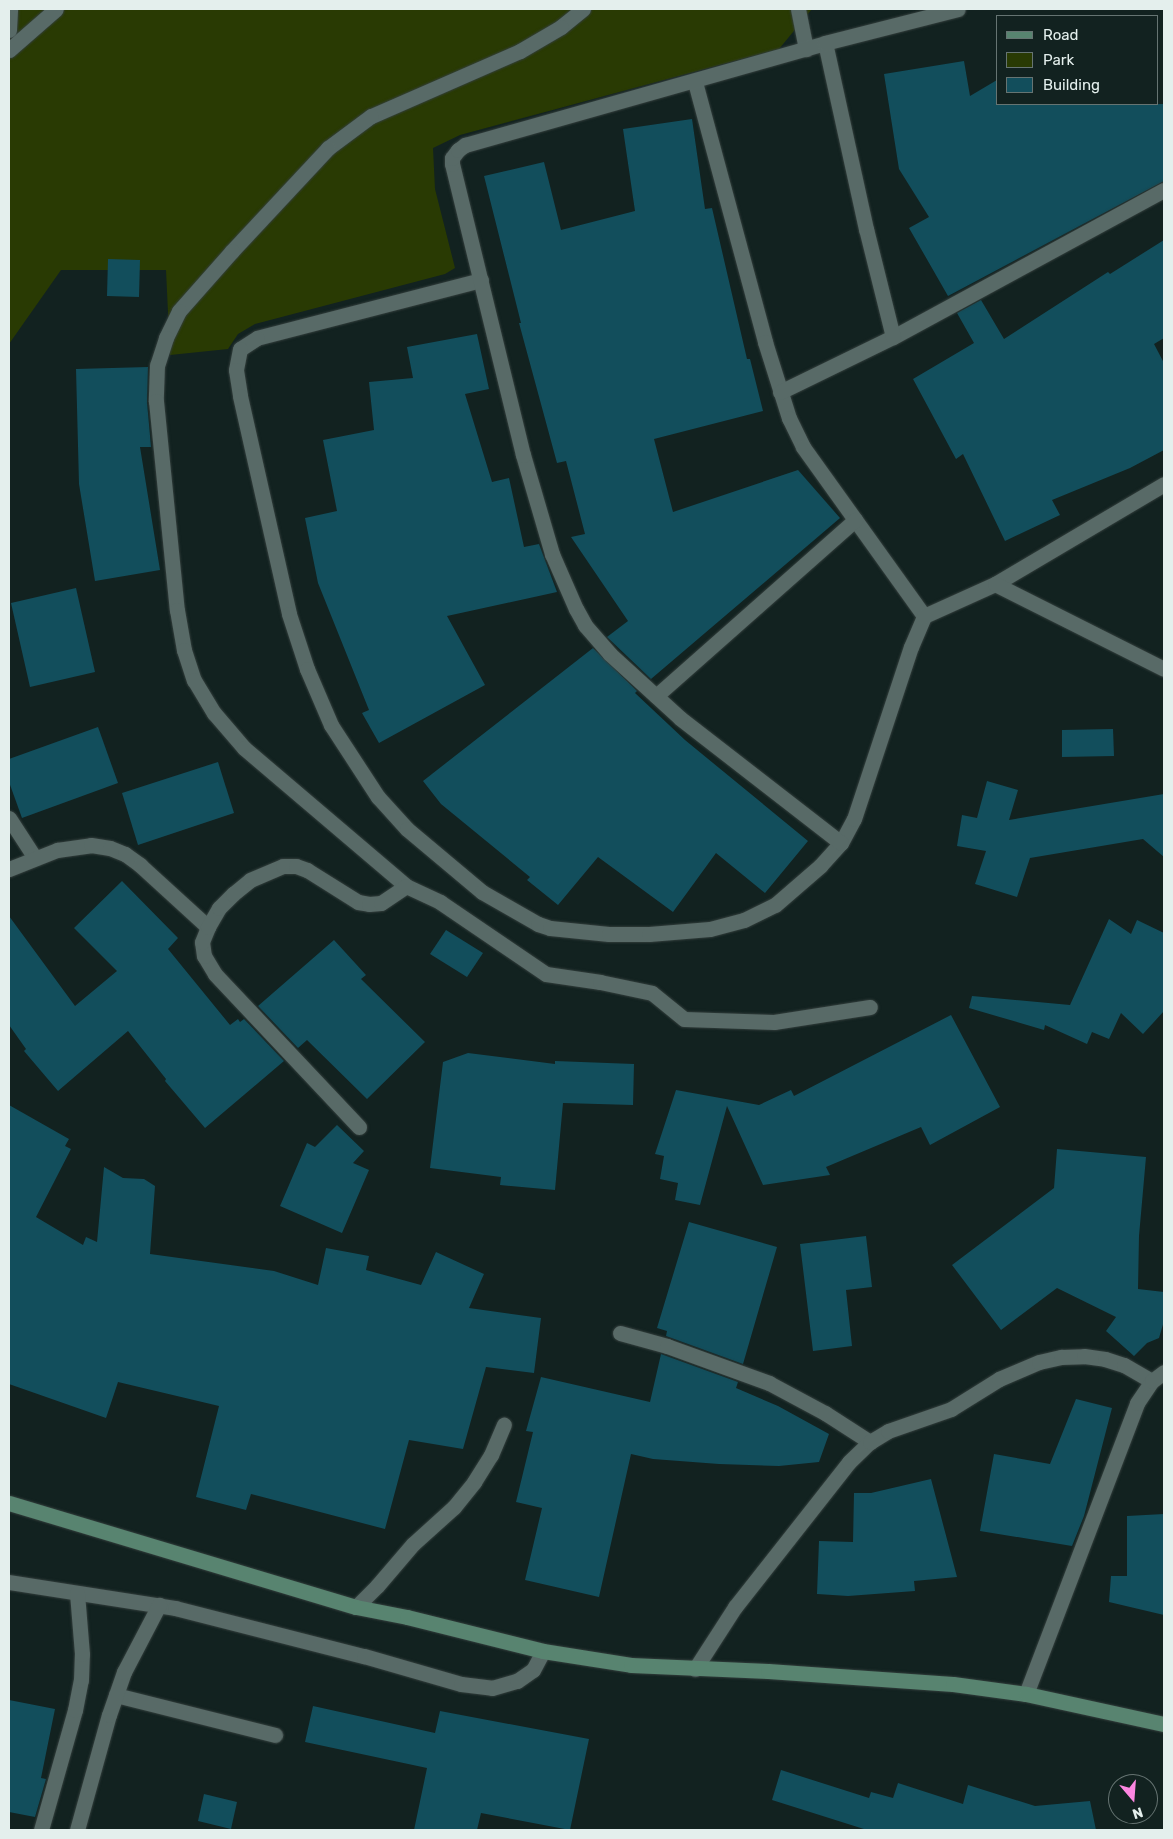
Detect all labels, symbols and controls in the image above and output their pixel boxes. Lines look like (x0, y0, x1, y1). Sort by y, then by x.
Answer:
legend (996, 15, 1158, 105)
text: Road (1043, 26, 1079, 44)
text: Park (1043, 51, 1074, 69)
text: Building (1043, 76, 1100, 94)
north arrow (1108, 1774, 1158, 1824)
text: N (1130, 1803, 1145, 1822)

